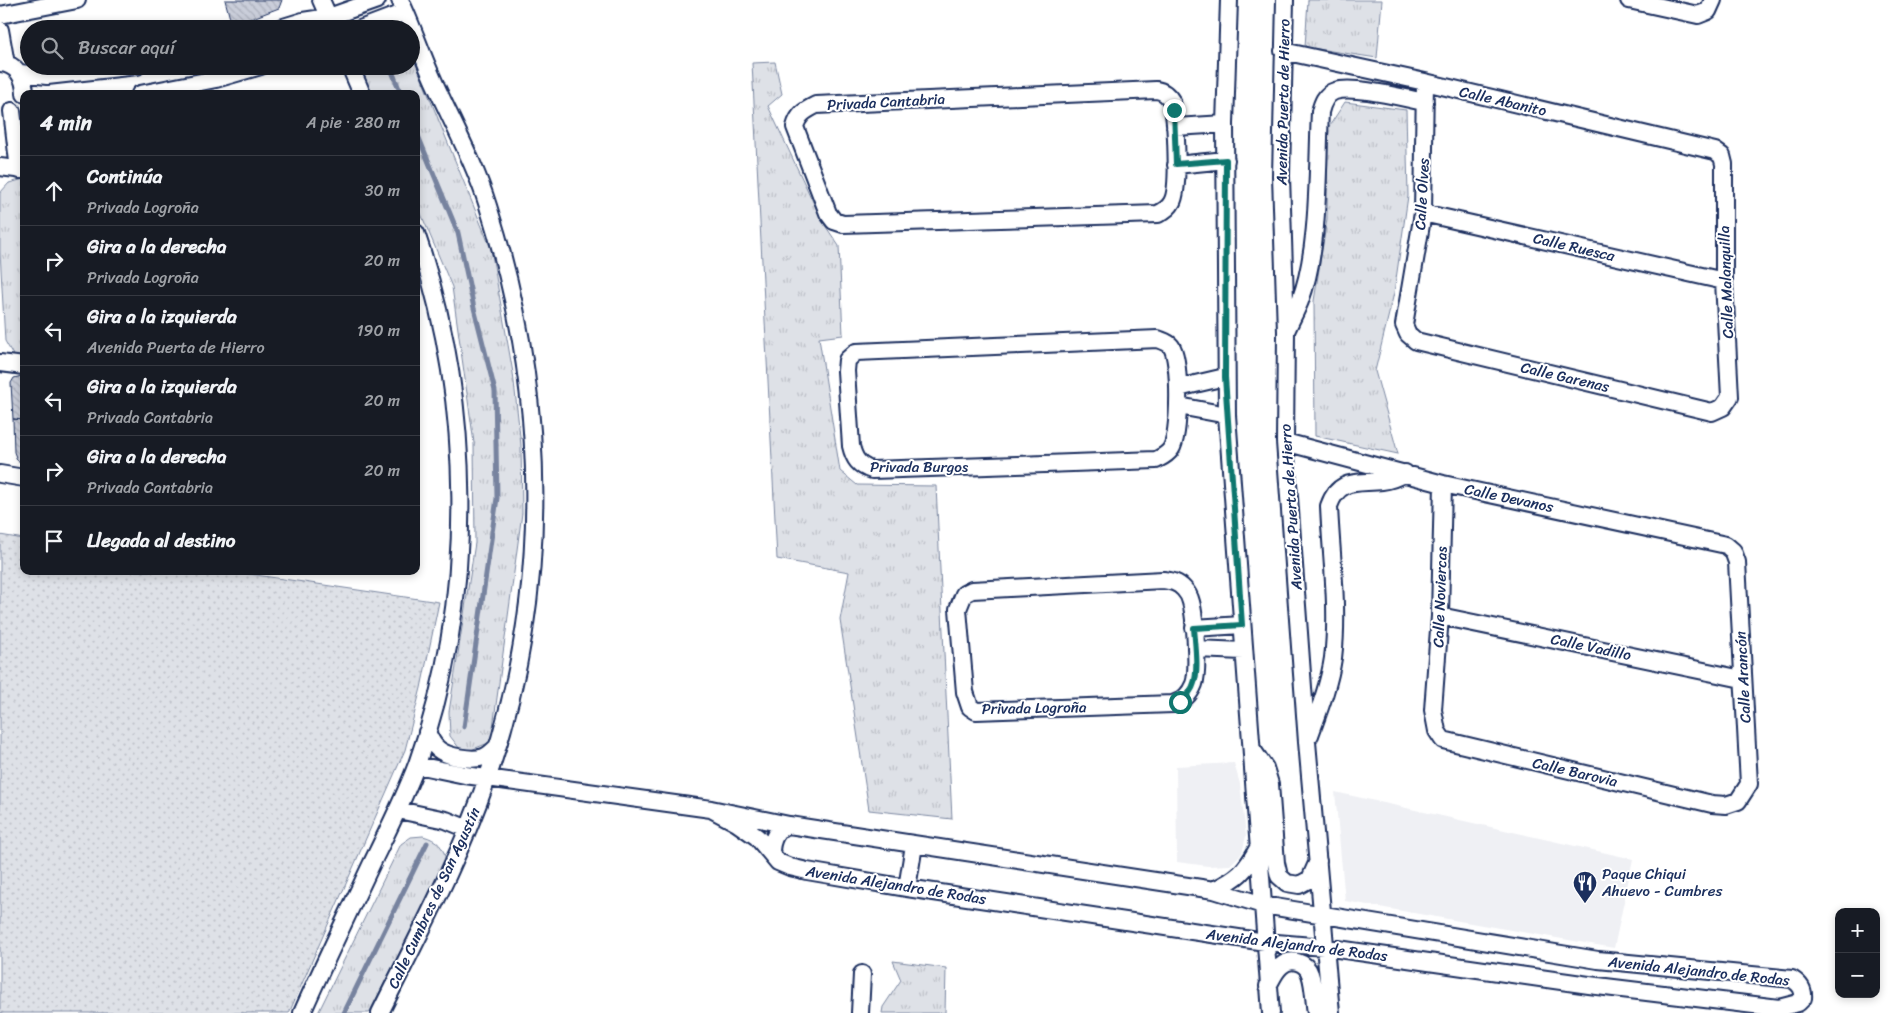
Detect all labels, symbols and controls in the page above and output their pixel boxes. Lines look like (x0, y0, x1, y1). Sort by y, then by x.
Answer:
street label: Avenida Puerta de Hierro (1269, 18, 1297, 186)
search box (20, 20, 420, 75)
text: Buscar aquí (78, 31, 175, 64)
icon: search (38, 34, 66, 62)
street label: Calle Abanito (1457, 78, 1550, 124)
street label: Privada Cantabria (826, 86, 946, 118)
route end (1163, 99, 1186, 122)
text: 4 min (40, 104, 92, 142)
text: A pie · 280 m (306, 108, 400, 137)
street label: Calle Olves (1407, 157, 1437, 231)
text: Continúa (87, 160, 162, 193)
text: 30 m (365, 176, 400, 205)
icon: ahead (40, 177, 68, 205)
text: Privada Logroña (87, 193, 199, 222)
street label: Calle Ruesca (1531, 225, 1618, 269)
street label: Calle Malanquilla (1711, 225, 1741, 339)
text: Gira a la derecha (87, 230, 226, 263)
text: 20 m (364, 246, 400, 275)
icon: right (40, 247, 68, 275)
text: Privada Logroña (87, 263, 199, 292)
text: Gira a la izquierda (87, 300, 237, 333)
text: 190 m (357, 316, 400, 345)
icon: left (40, 317, 68, 345)
text: Avenida Puerta de Hierro (87, 333, 265, 362)
street label: Calle Garenas (1518, 354, 1612, 400)
text: Gira a la izquierda (87, 370, 237, 403)
text: 20 m (364, 386, 400, 415)
icon: left (40, 387, 68, 415)
text: Privada Cantabria (87, 403, 213, 432)
street label: Avenida Puerta de Hierro (1272, 423, 1310, 592)
text: Gira a la derecha (87, 440, 226, 473)
street label: Privada Burgos (870, 454, 969, 480)
text: 20 m (364, 456, 400, 485)
icon: right (40, 457, 68, 485)
text: Privada Cantabria (87, 473, 213, 502)
street label: Calle Devanos (1462, 476, 1556, 520)
text: Llegada al destino (87, 524, 236, 557)
icon: arrive (40, 527, 68, 555)
street label: Calle Noviercas (1425, 545, 1455, 648)
street label: Calle Vadillo (1548, 626, 1634, 668)
street label: Calle Arancón (1728, 630, 1758, 724)
route start (1169, 691, 1192, 714)
street label: Privada Logroña (981, 694, 1087, 722)
street label: Calle Barovia (1530, 750, 1621, 795)
street label: Calle Cumbres de San Agustín (380, 803, 488, 993)
street label: Avenida Alejandro de Rodas (803, 858, 988, 912)
place label: Paque Chiqui Ahuevo - Cumbres (1601, 861, 1722, 904)
restaurant icon: Paque Chiqui Ahuevo - Cumbres (1572, 870, 1598, 904)
map controls (1835, 908, 1880, 998)
button: + (1835, 908, 1880, 953)
street label: Avenida Alejandro de Rodas (1204, 921, 1389, 969)
street label: Avenida Alejandro de Rodas (1606, 948, 1791, 993)
button: − (1835, 953, 1880, 998)

